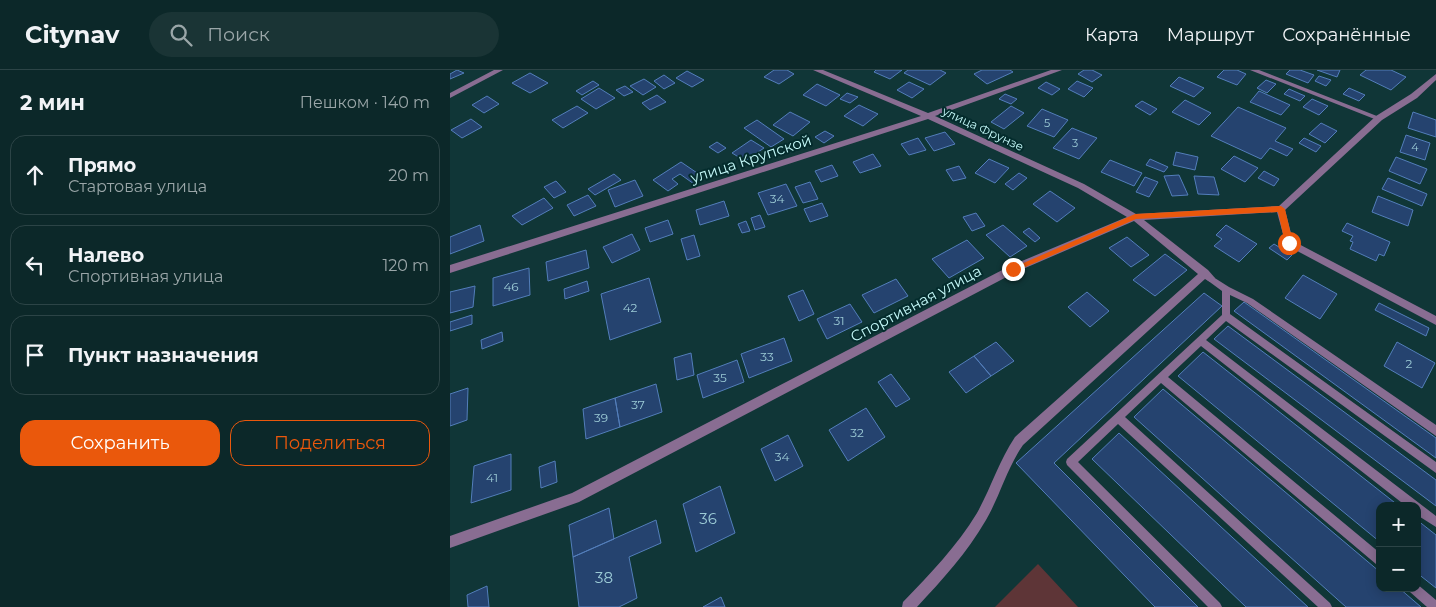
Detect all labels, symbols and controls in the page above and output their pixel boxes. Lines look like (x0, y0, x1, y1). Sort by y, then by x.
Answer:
search box (149, 12, 499, 57)
text: Citynav (25, 20, 119, 49)
icon: search (167, 21, 195, 49)
text: Поиск (207, 23, 270, 46)
text: Карта (1085, 24, 1139, 46)
text: Маршрут (1167, 24, 1254, 46)
text: Сохранённые (1282, 24, 1411, 46)
text: 2 мин (20, 90, 85, 115)
text: Пешком · 140 m (300, 93, 430, 112)
street label: улица Фрунзе (939, 103, 1026, 154)
house number: 5 (1044, 116, 1050, 130)
street label: улица Крупской (687, 130, 814, 187)
house number: 3 (1072, 136, 1078, 150)
house number: 4 (1411, 140, 1419, 154)
text: Прямо (68, 154, 136, 177)
icon: ahead (21, 161, 49, 189)
text: 20 m (388, 166, 429, 185)
text: Стартовая улица (68, 177, 207, 196)
house number: 34 (770, 191, 784, 206)
route start (1278, 232, 1301, 255)
text: Налево (68, 244, 144, 267)
icon: left (21, 251, 49, 279)
text: 120 m (382, 256, 429, 275)
route end (1002, 258, 1025, 281)
street label: Спортивная улица (847, 261, 985, 346)
text: Спортивная улица (68, 267, 223, 286)
house number: 46 (503, 279, 519, 294)
house number: 42 (623, 300, 638, 315)
house number: 31 (833, 313, 845, 328)
icon: arrive (21, 341, 49, 369)
text: Пункт назначения (68, 344, 259, 367)
house number: 33 (760, 349, 774, 364)
house number: 2 (1406, 356, 1413, 371)
house number: 35 (713, 370, 727, 385)
house number: 37 (631, 397, 645, 412)
house number: 39 (594, 410, 608, 425)
button: Сохранить (20, 420, 220, 466)
button: Поделиться (230, 420, 430, 466)
house number: 32 (850, 425, 864, 440)
house number: 34 (775, 449, 789, 464)
house number: 41 (486, 470, 498, 485)
map controls (1376, 502, 1421, 592)
button: + (1376, 502, 1421, 547)
house number: 36 (699, 509, 717, 528)
button: − (1376, 547, 1421, 592)
house number: 38 (595, 568, 613, 587)

